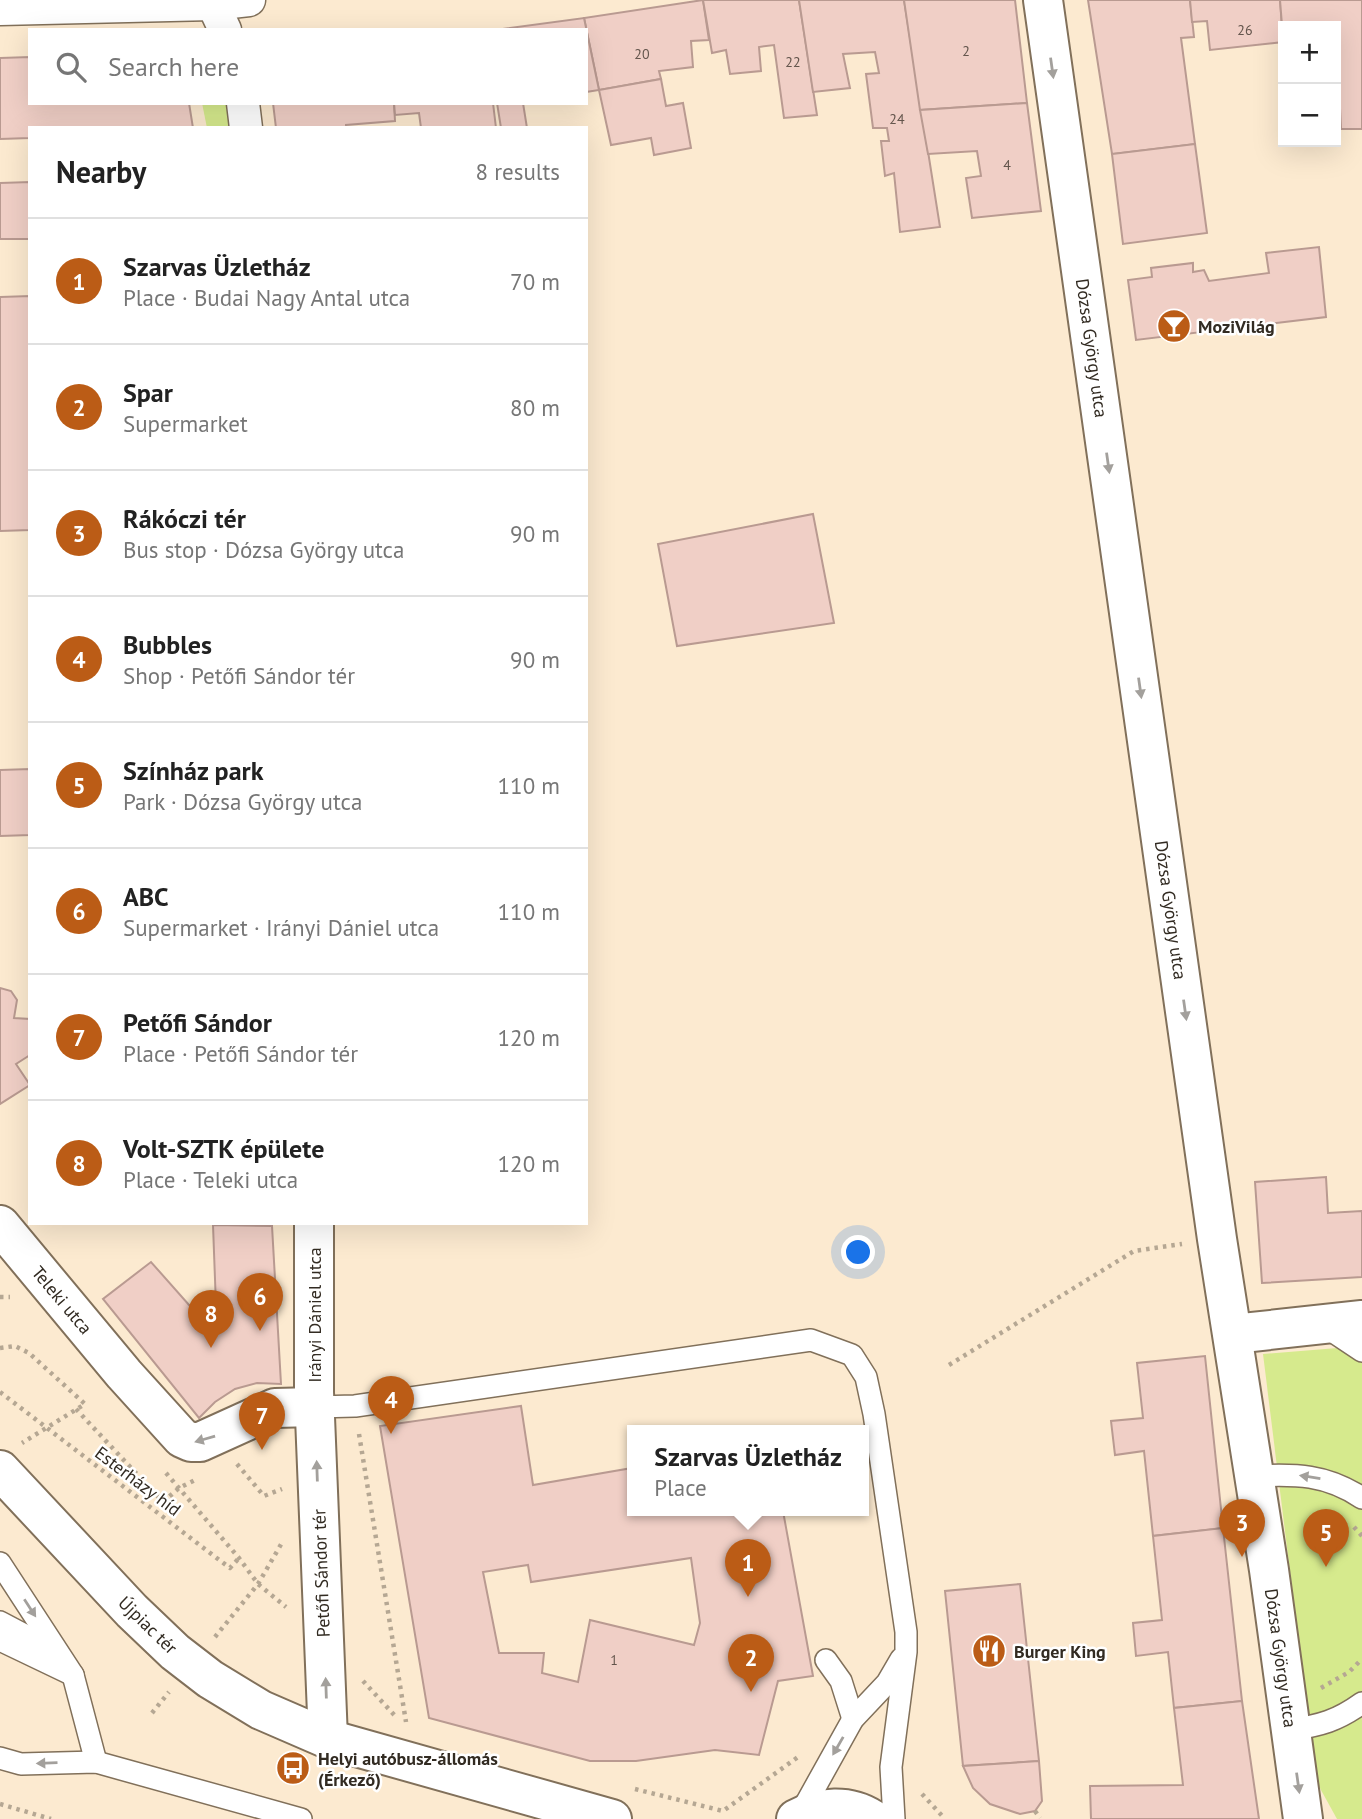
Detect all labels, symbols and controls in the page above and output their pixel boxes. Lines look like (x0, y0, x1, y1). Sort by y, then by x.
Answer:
house number: 26 (1237, 21, 1253, 39)
map controls (1278, 21, 1341, 147)
button: + (1278, 21, 1341, 84)
search box (28, 28, 588, 105)
house number: 2 (962, 42, 970, 60)
house number: 20 (634, 45, 650, 63)
icon: search (52, 48, 90, 86)
text: Search here (108, 50, 239, 83)
house number: 22 (785, 53, 801, 71)
one-way arrow (1047, 57, 1058, 79)
button: − (1278, 84, 1341, 147)
house number: 24 (889, 110, 905, 128)
text: Nearby (56, 152, 146, 191)
house number: 4 (1003, 156, 1011, 174)
text: 8 results (476, 157, 560, 186)
text: Szarvas Üzletház (123, 250, 311, 283)
text: 1 (72, 267, 86, 296)
text: 70 m (510, 267, 560, 296)
street label: Dózsa György utca (1071, 277, 1113, 419)
text: Place · Budai Nagy Antal utca (123, 283, 410, 312)
bar icon: MoziVilág (1155, 307, 1193, 345)
place label: MoziVilág (1198, 315, 1275, 338)
text: Spar (123, 376, 173, 409)
text: 2 (72, 393, 86, 422)
text: 80 m (510, 393, 560, 422)
text: Supermarket (123, 409, 248, 438)
one-way arrow (1103, 452, 1114, 474)
text: Rákóczi tér (123, 502, 246, 535)
text: 3 (72, 519, 86, 548)
text: 90 m (510, 519, 560, 548)
text: Bus stop · Dózsa György utca (123, 535, 404, 564)
text: Bubbles (123, 628, 212, 661)
text: 4 (72, 645, 86, 674)
text: 90 m (510, 645, 560, 674)
text: Shop · Petőfi Sándor tér (123, 661, 355, 690)
one-way arrow (1134, 677, 1145, 699)
text: Színház park (123, 754, 263, 787)
text: 5 (72, 771, 86, 800)
text: 110 m (498, 771, 560, 800)
text: Park · Dózsa György utca (123, 787, 362, 816)
street label: Dózsa György utca (1150, 839, 1192, 981)
text: ABC (123, 880, 169, 913)
text: 6 (72, 897, 86, 926)
text: 110 m (498, 897, 560, 926)
text: Supermarket · Irányi Dániel utca (123, 913, 439, 942)
one-way arrow (1180, 999, 1191, 1021)
text: Petőfi Sándor (123, 1006, 272, 1039)
text: 7 (72, 1023, 86, 1052)
text: 120 m (498, 1023, 560, 1052)
text: Place · Petőfi Sándor tér (123, 1039, 358, 1068)
text: Volt-SZTK épülete (123, 1132, 324, 1165)
text: 8 (72, 1149, 86, 1178)
text: 120 m (498, 1149, 560, 1178)
text: Place · Teleki utca (123, 1165, 298, 1194)
your location (841, 1235, 875, 1269)
street label: Irányi Dániel utca (303, 1247, 326, 1383)
street label: Teleki utca (27, 1261, 97, 1339)
pin: 6 (237, 1273, 283, 1331)
pin: 8 (188, 1290, 234, 1348)
pin: 4 (368, 1376, 414, 1434)
pin: 7 (239, 1392, 285, 1450)
popup (627, 1425, 869, 1516)
one-way arrow (194, 1434, 215, 1444)
text: Szarvas Üzletház (654, 1440, 842, 1473)
street label: Esterházy híd (90, 1441, 186, 1521)
one-way arrow (312, 1460, 323, 1482)
one-way arrow (1299, 1471, 1321, 1482)
text: Place (654, 1473, 707, 1502)
pin: 3 (1219, 1499, 1265, 1557)
street label: Petőfi Sándor tér (307, 1508, 335, 1638)
pin: 5 (1303, 1509, 1349, 1567)
pin: 1 (725, 1539, 771, 1597)
street label: Dózsa György utca (1260, 1587, 1302, 1729)
street label: Újpiac tér (114, 1591, 182, 1659)
one-way arrow (23, 1598, 36, 1618)
restaurant icon: Burger King (970, 1632, 1008, 1670)
pin: 2 (728, 1634, 774, 1692)
place label: Burger King (1014, 1640, 1106, 1663)
house number: 1 (610, 1651, 618, 1669)
one-way arrow (320, 1677, 331, 1699)
one-way arrow (832, 1736, 844, 1756)
place label: Helyi autóbusz-állomás (Érkező) (318, 1747, 498, 1791)
bus stop icon: Helyi autóbusz-állomás (Érkező) (274, 1749, 312, 1787)
one-way arrow (36, 1758, 58, 1769)
one-way arrow (1293, 1772, 1304, 1794)

